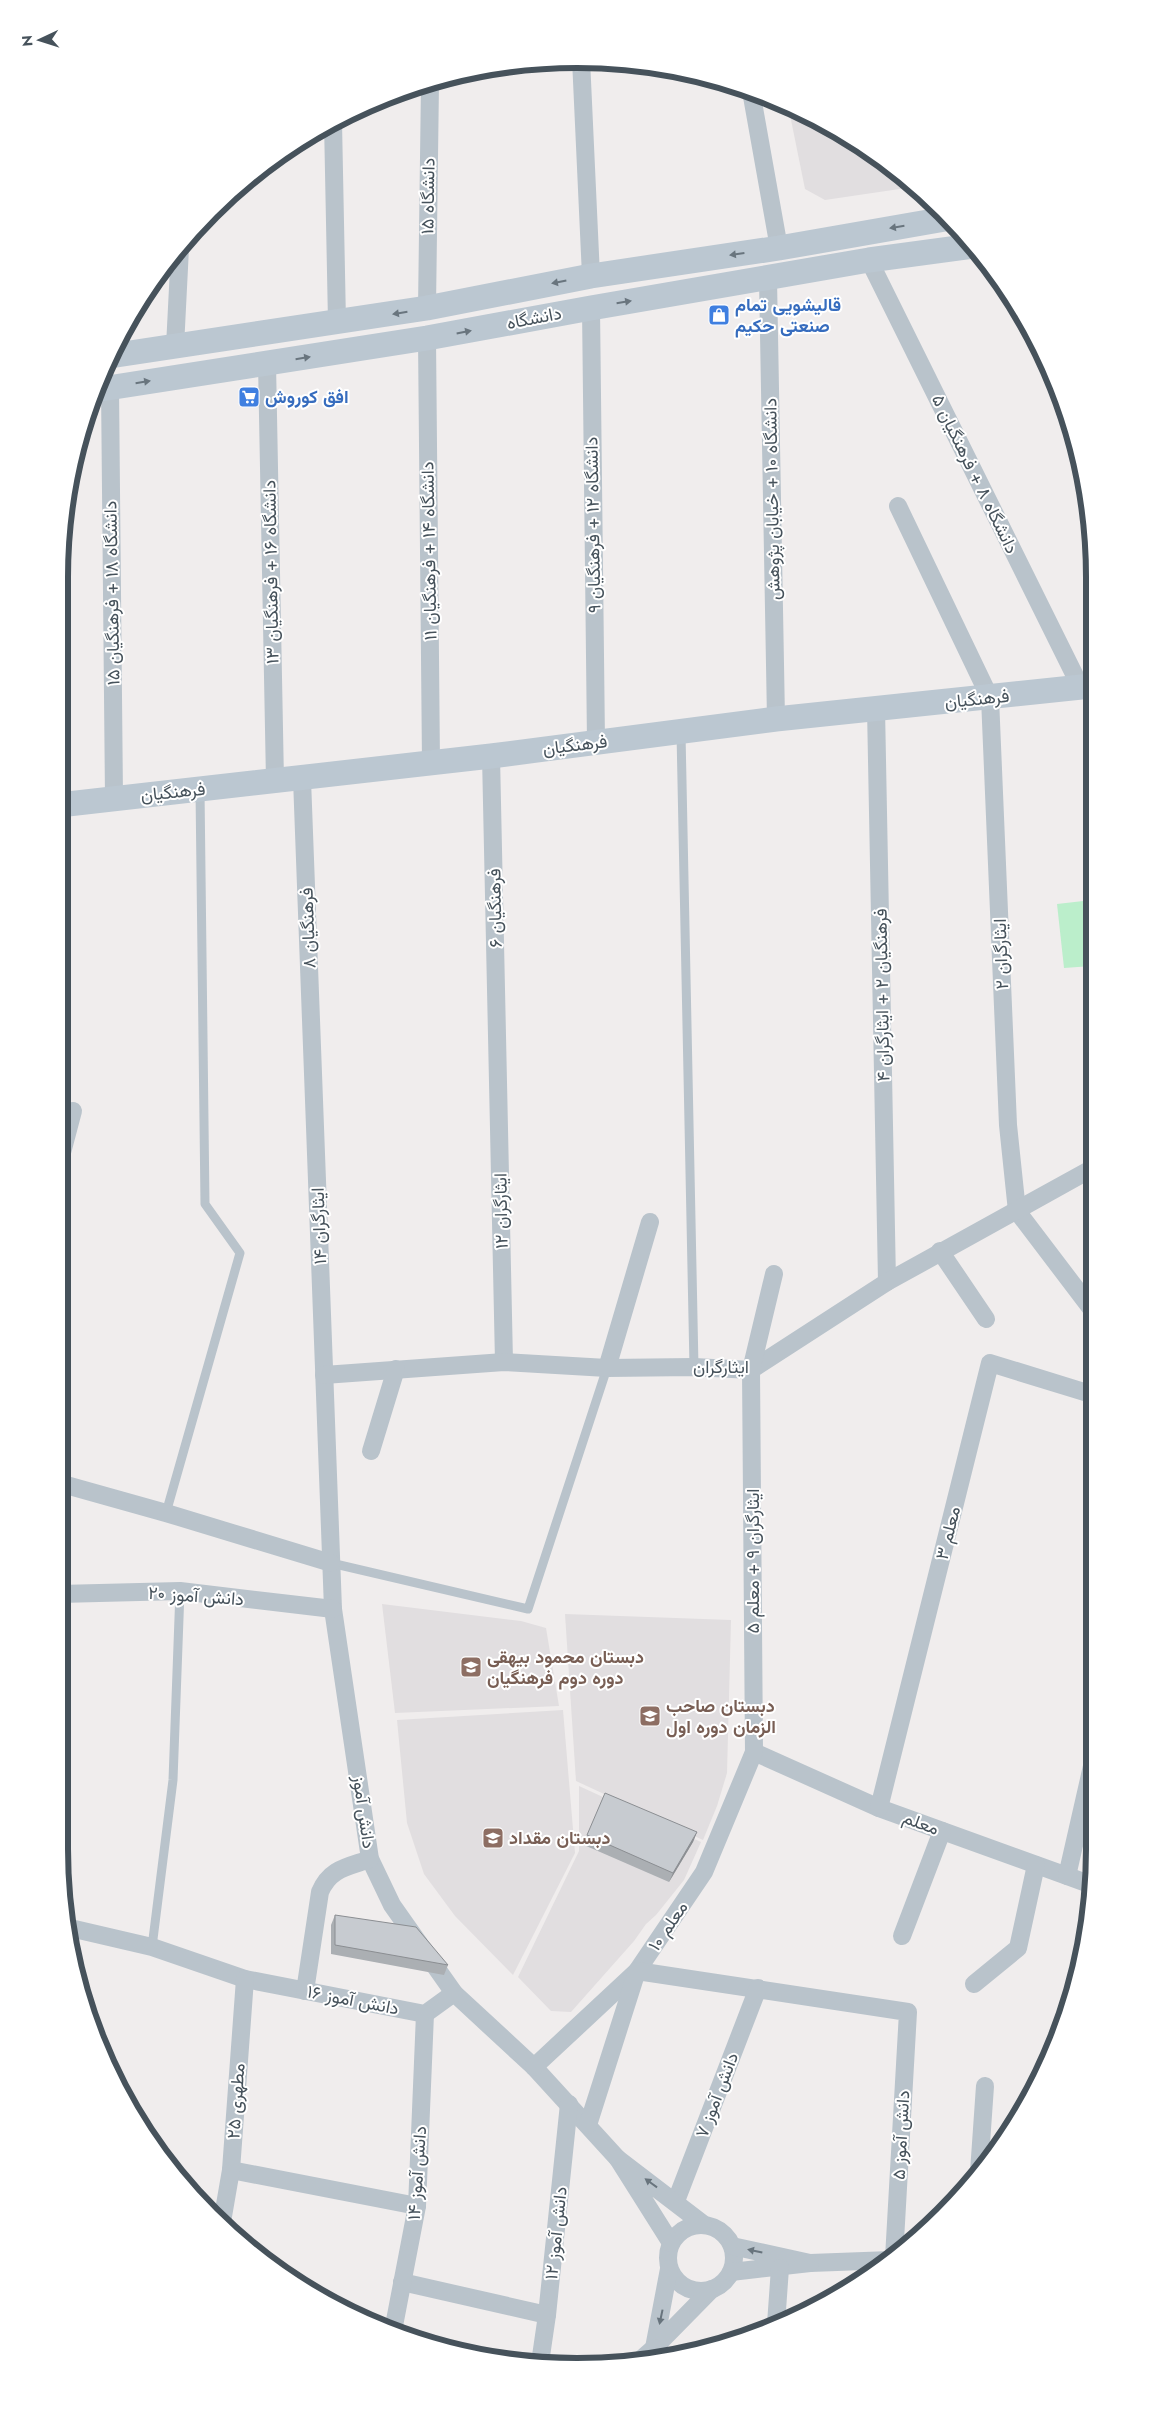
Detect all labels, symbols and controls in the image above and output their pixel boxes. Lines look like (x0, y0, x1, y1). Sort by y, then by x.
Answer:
north arrow (15, 15, 65, 65)
text: N (17, 35, 37, 47)
street label: دانشگاه ۱۵ (414, 157, 442, 235)
one-way arrow (889, 223, 905, 231)
one-way arrow (729, 250, 745, 258)
one-way arrow (551, 279, 567, 287)
place label: قالیشویی تمام صنعتی حکیم (735, 292, 841, 339)
one-way arrow (616, 298, 632, 306)
street label: دانشگاه (504, 300, 564, 336)
shop icon: قالیشویی تمام صنعتی حکیم (707, 303, 731, 327)
one-way arrow (391, 309, 407, 317)
one-way arrow (456, 327, 472, 335)
one-way arrow (296, 353, 312, 361)
one-way arrow (135, 378, 151, 386)
place label: افق کوروش (265, 384, 349, 410)
supermarket icon: افق کوروش (237, 385, 261, 409)
street label: دانشگاه ۸ + فرهنگیان ۵ (925, 390, 1025, 558)
street label: دانشگاه ۱۰ + خیابان پژوهش (757, 398, 787, 600)
street label: دانشگاه ۱۲ + فرهنگیان ۹ (578, 437, 608, 613)
street label: دانشگاه ۱۴ + فرهنگیان ۱۱ (414, 461, 444, 641)
street label: دانشگاه ۱۶ + فرهنگیان ۱۳ (256, 480, 286, 664)
street label: دانشگاه ۱۸ + فرهنگیان ۱۵ (97, 500, 127, 686)
street label: فرهنگیان (943, 683, 1011, 715)
street label: فرهنگیان (541, 728, 609, 762)
street label: فرهنگیان (139, 776, 207, 808)
street label: فرهنگیان ۶ (481, 868, 509, 948)
street label: فرهنگیان ۸ (294, 887, 322, 969)
street label: فرهنگیان ۲ + ایثارگران ۴ (867, 908, 897, 1082)
street label: ایثارگران ۲ (987, 918, 1015, 990)
street label: ایثارگران ۱۲ (487, 1173, 515, 1249)
street label: ایثارگران ۱۴ (305, 1187, 333, 1265)
street label: ایثارگران (693, 1354, 749, 1380)
street label: ایثارگران ۹ + معلم ۵ (740, 1489, 766, 1633)
street label: معلم ۳ (929, 1504, 967, 1562)
street label: دانش آموز ۲۰ (147, 1580, 245, 1612)
place label: دبستان محمود بیهقی دوره دوم فرهنگیان (487, 1644, 644, 1691)
school or university icon: دبستان محمود بیهقی دوره دوم فرهنگیان (459, 1655, 483, 1679)
place label: دبستان صاحب الزمان دوره اول (666, 1693, 776, 1740)
school or university icon: دبستان صاحب الزمان دوره اول (638, 1704, 662, 1728)
street label: دانش آموز (346, 1773, 382, 1850)
street label: معلم (899, 1804, 943, 1842)
place label: دبستان مقداد (509, 1825, 611, 1851)
school or university icon: دبستان مقداد (481, 1826, 505, 1850)
street label: معلم ۱۰ (642, 1896, 694, 1956)
street label: دانش آموز ۱۶ (305, 1978, 401, 2022)
street label: دانش آموز ۷ (689, 2049, 745, 2141)
street label: مطهری ۲۵ (220, 2062, 252, 2140)
street label: دانش آموز ۵ (886, 2090, 916, 2180)
street label: دانش آموز ۱۴ (401, 2125, 433, 2221)
one-way arrow (644, 2178, 657, 2188)
street label: دانش آموز ۱۲ (538, 2185, 574, 2281)
one-way arrow (747, 2247, 762, 2255)
one-way arrow (656, 2309, 664, 2325)

